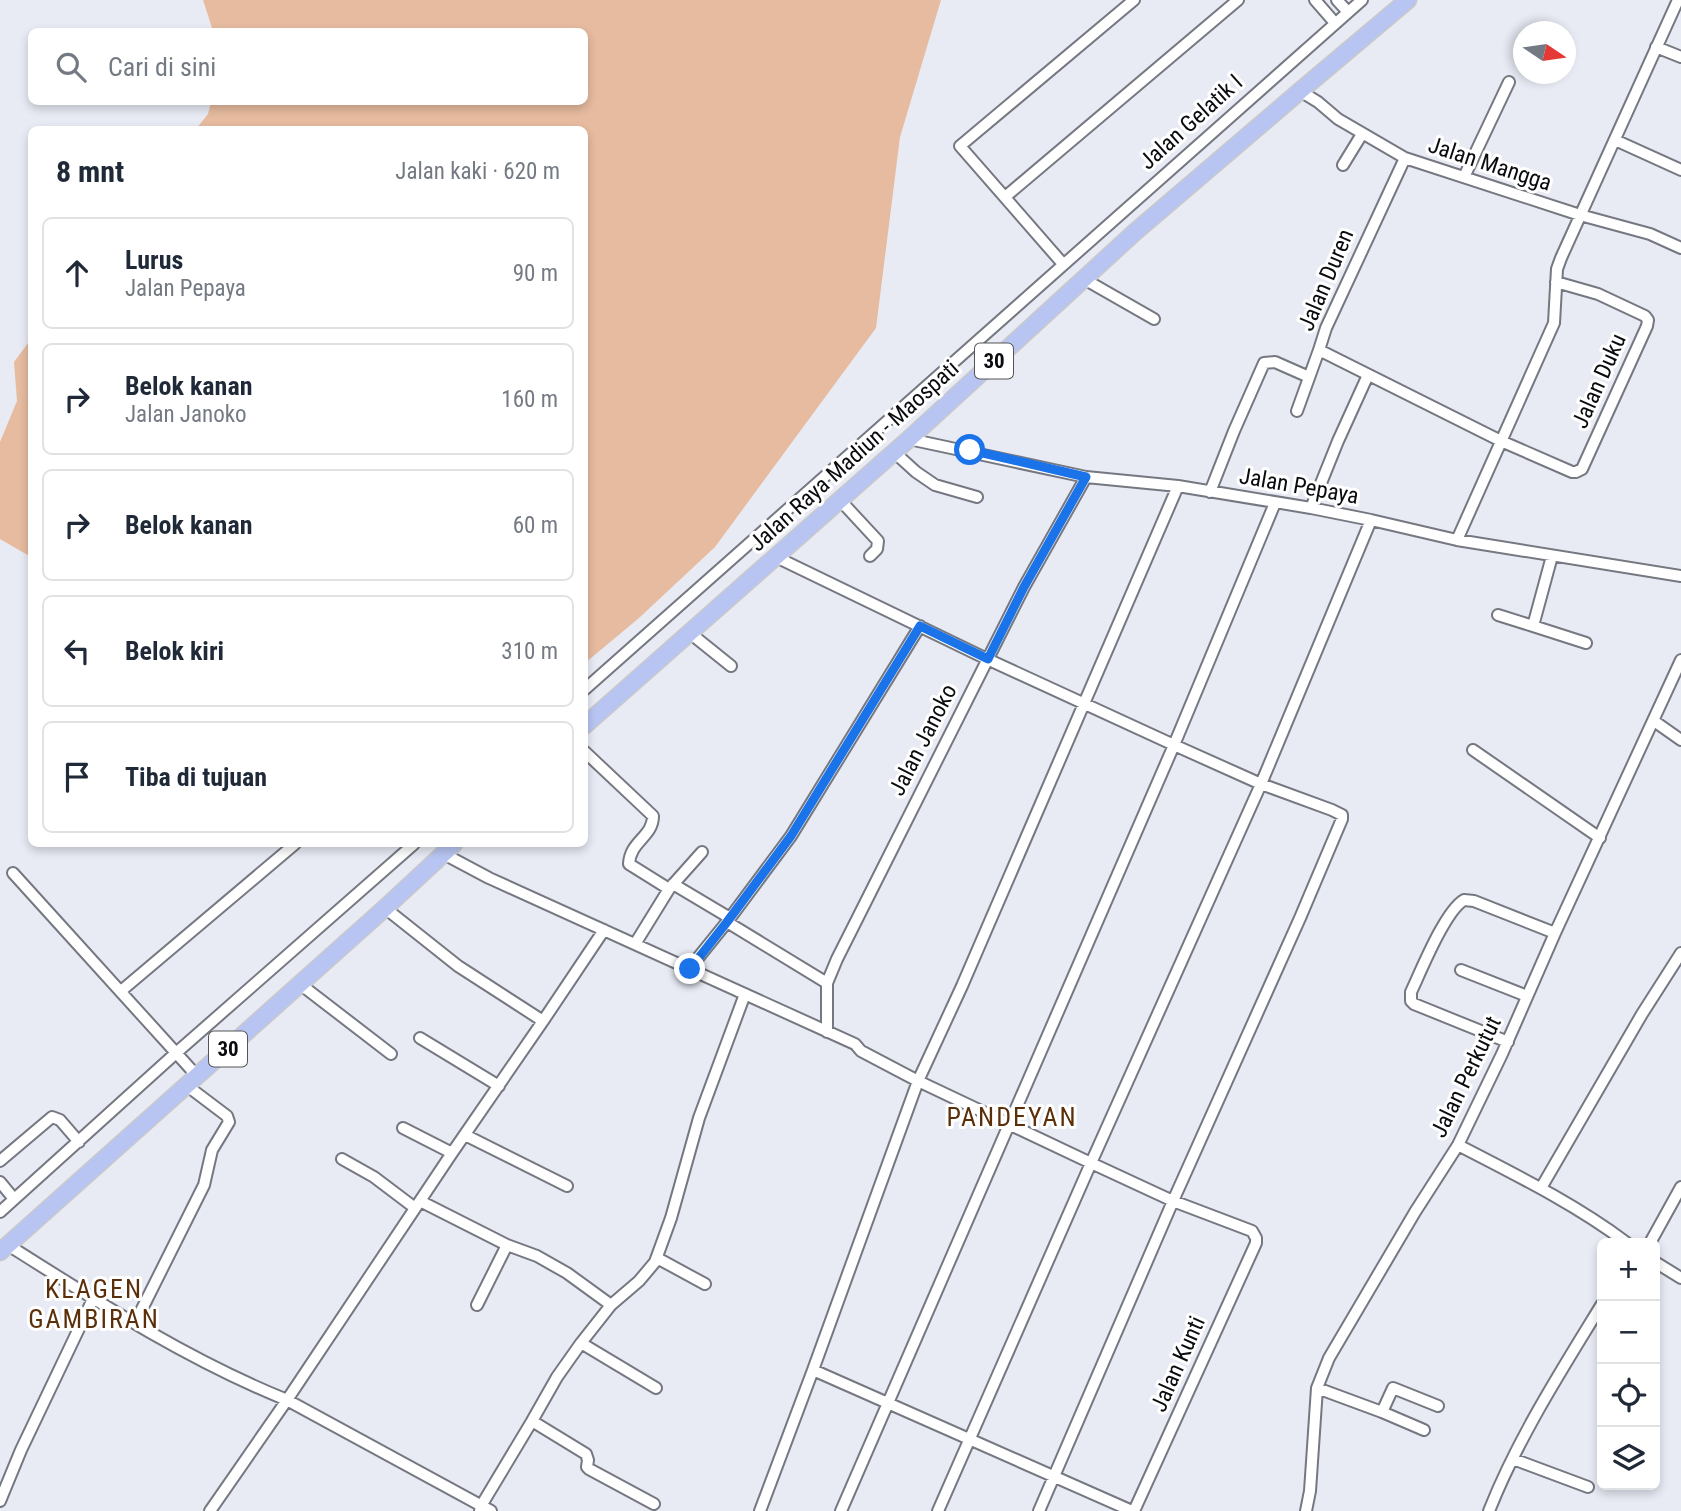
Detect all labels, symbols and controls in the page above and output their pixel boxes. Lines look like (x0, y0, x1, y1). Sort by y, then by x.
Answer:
north arrow (1513, 21, 1576, 84)
search box (28, 28, 588, 105)
icon: search (52, 48, 90, 86)
text: Cari di sini (108, 52, 216, 82)
street label: Jalan Gelatik I (1134, 69, 1248, 175)
street label: Jalan Mangga (1425, 131, 1555, 197)
text: 8 mnt (56, 154, 124, 189)
text: Jalan kaki · 620 m (395, 158, 560, 185)
street label: Jalan Duren (1293, 225, 1359, 335)
text: Lurus (125, 245, 183, 275)
icon: ahead (58, 254, 96, 292)
text: 90 m (513, 260, 558, 287)
text: Jalan Pepaya (125, 275, 246, 302)
street label: Jalan Duku (1566, 330, 1632, 432)
road number: 30 (975, 344, 1013, 378)
street label: Jalan Raya Madiun - Maospati (744, 355, 964, 557)
text: Belok kanan (125, 371, 252, 401)
icon: right (58, 380, 96, 418)
text: 160 m (501, 386, 558, 413)
text: Jalan Janoko (125, 401, 247, 428)
route start (954, 434, 985, 465)
street label: Jalan Pepaya (1237, 462, 1361, 510)
icon: right (58, 506, 96, 544)
text: Belok kanan (125, 510, 252, 540)
text: 60 m (513, 512, 558, 539)
icon: left (58, 632, 96, 670)
text: Belok kiri (125, 636, 224, 666)
text: 310 m (501, 638, 558, 665)
street label: Jalan Janoko (883, 680, 963, 800)
icon: arrive (58, 758, 96, 796)
text: Tiba di tujuan (125, 762, 267, 792)
route end (674, 953, 705, 984)
street label: Jalan Perkutut (1425, 1012, 1507, 1142)
road number: 30 (209, 1032, 247, 1066)
district label: PANDEYAN (946, 1102, 1078, 1132)
map controls (1597, 1238, 1660, 1490)
button: + (1597, 1238, 1660, 1301)
district label: KLAGEN GAMBIRAN (28, 1274, 160, 1334)
button: − (1597, 1301, 1660, 1364)
street label: Jalan Kunti (1145, 1312, 1211, 1416)
button: locate (1597, 1364, 1660, 1427)
button: layers (1597, 1427, 1660, 1490)

